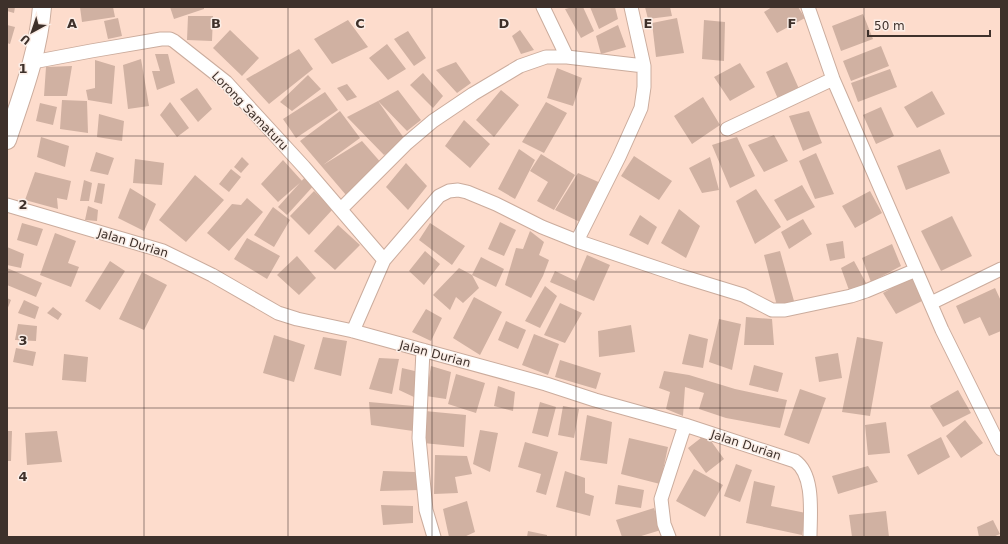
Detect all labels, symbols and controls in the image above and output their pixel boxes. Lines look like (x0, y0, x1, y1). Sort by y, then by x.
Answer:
north arrow (12, 12, 52, 52)
scale bar (868, 12, 990, 38)
text: A (67, 16, 77, 31)
text: B (211, 16, 221, 31)
text: C (355, 16, 365, 31)
text: D (499, 16, 510, 31)
text: E (644, 16, 652, 31)
text: F (788, 16, 796, 31)
text: 50 m (874, 19, 905, 33)
text: U (18, 31, 33, 47)
text: 1 (18, 61, 28, 76)
street label: Lorong Samaturu (209, 69, 291, 153)
text: 2 (18, 197, 28, 212)
street label: Jalan Durian (95, 225, 170, 260)
text: 3 (18, 333, 28, 348)
street label: Jalan Durian (397, 338, 472, 370)
street label: Jalan Durian (708, 427, 783, 463)
text: 4 (18, 469, 28, 484)

